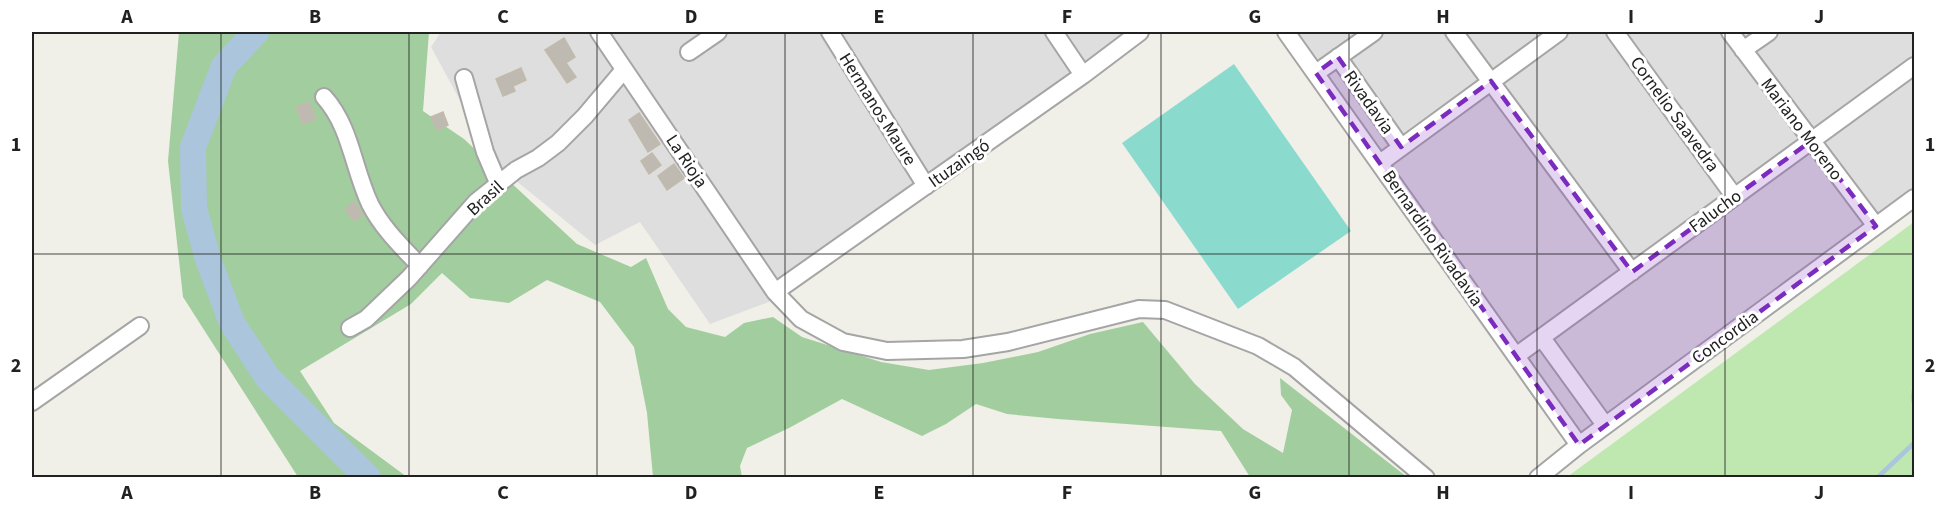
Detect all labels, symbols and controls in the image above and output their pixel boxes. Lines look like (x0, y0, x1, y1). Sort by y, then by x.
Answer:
text: A (120, 3, 133, 31)
text: B (309, 3, 321, 31)
text: C (497, 3, 509, 31)
text: D (685, 3, 697, 31)
text: E (874, 3, 884, 31)
text: F (1062, 3, 1072, 31)
text: G (1249, 3, 1261, 31)
text: H (1436, 3, 1450, 31)
text: I (1628, 3, 1634, 31)
text: J (1814, 3, 1824, 31)
street label: Hermanos Maure (833, 48, 922, 170)
street label: Cornelio Saavedra (1624, 51, 1725, 177)
street label: Rivadavia (1337, 65, 1400, 139)
street label: Mariano Moreno (1755, 73, 1848, 186)
street label: La Rioja (660, 130, 714, 193)
text: 1 (11, 131, 21, 159)
text: 1 (1925, 131, 1935, 159)
street label: Ituzaingó (924, 133, 995, 194)
street label: Bernardino Rivadavia (1376, 165, 1489, 311)
street label: Brasil (461, 175, 509, 222)
street label: Falucho (1684, 184, 1747, 239)
street label: Concordia (1687, 305, 1764, 370)
text: 2 (11, 352, 21, 380)
text: 2 (1925, 352, 1935, 380)
text: A (120, 479, 133, 507)
text: B (309, 479, 321, 507)
text: C (497, 479, 509, 507)
text: D (685, 479, 697, 507)
text: E (874, 479, 884, 507)
text: F (1062, 479, 1072, 507)
text: G (1249, 479, 1261, 507)
text: H (1436, 479, 1450, 507)
text: I (1628, 479, 1634, 507)
text: J (1814, 479, 1824, 507)

